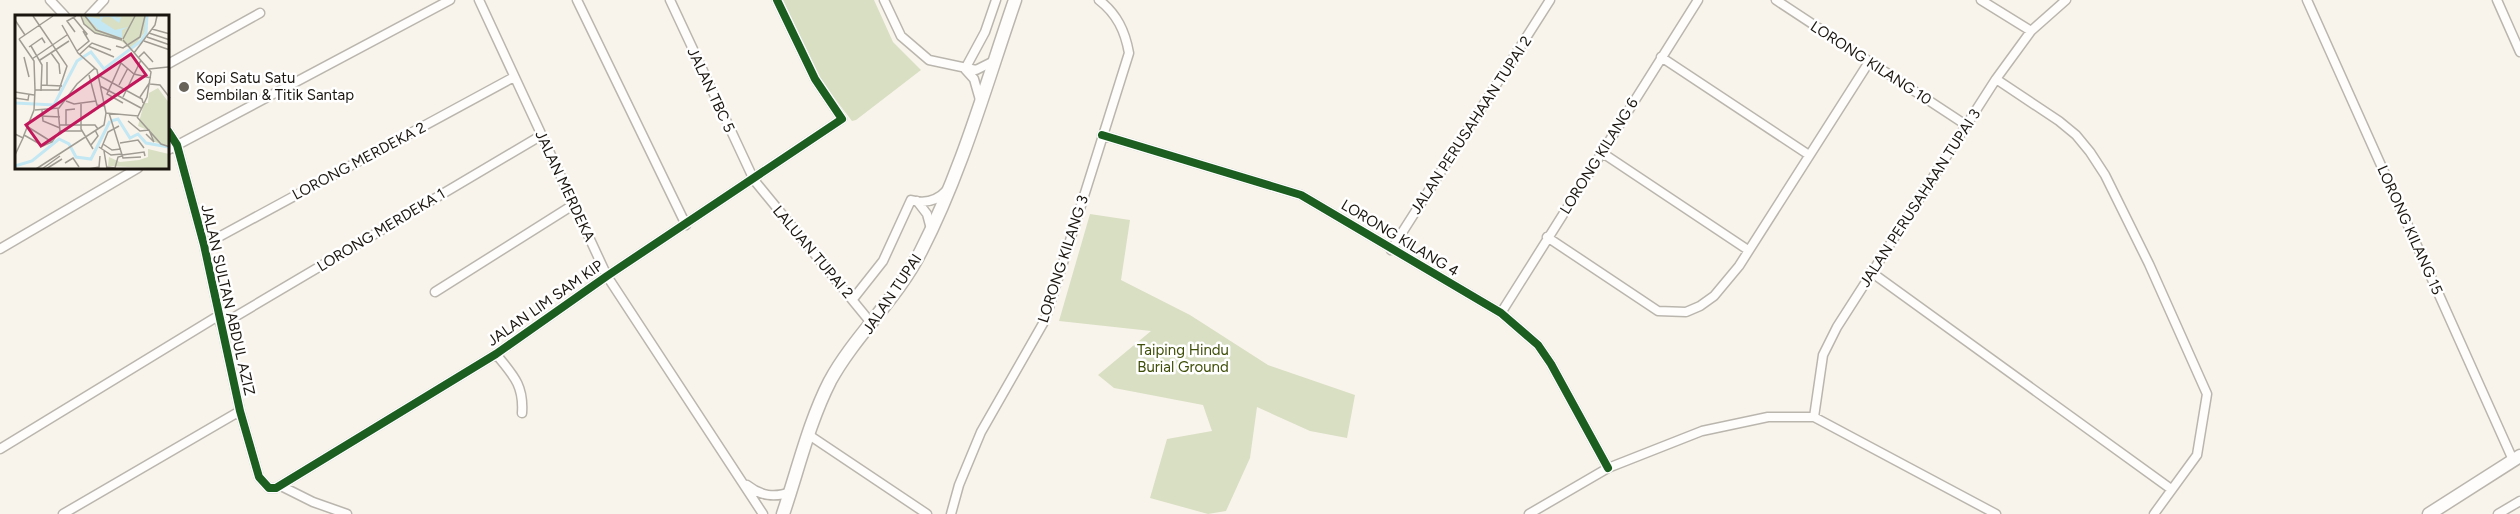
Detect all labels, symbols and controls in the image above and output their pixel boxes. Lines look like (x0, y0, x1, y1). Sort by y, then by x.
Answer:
inset map (15, 15, 170, 170)
street label: LORONG KILANG 10 (1807, 17, 1935, 109)
street label: JALAN PERUSAHAAN TUPAI 2 (1407, 33, 1535, 217)
street label: JALAN TBC 5 (683, 45, 739, 135)
place label: Kopi Satu Satu Sembilan & Titik Santap (196, 69, 354, 104)
marker: Kopi Satu Satu Sembilan & Titik Santap (177, 80, 191, 94)
street label: LORONG KILANG 6 (1556, 94, 1642, 217)
street label: JALAN PERUSAHAAN TUPAI 3 (1856, 106, 1984, 290)
street label: LORONG MERDEKA 2 (289, 118, 429, 204)
street label: JALAN MERDEKA (531, 128, 599, 244)
street label: LORONG KILANG 15 (2373, 163, 2447, 297)
street label: LORONG MERDEKA 1 (314, 185, 448, 275)
street label: LORONG KILANG 3 (1034, 193, 1092, 325)
street label: LORONG KILANG 4 (1338, 196, 1462, 280)
street label: LALUAN TUPAI 2 (769, 202, 857, 302)
street label: JALAN SULTAN ABDUL AZIZ (197, 203, 259, 397)
street label: JALAN TUPAI (859, 250, 925, 338)
street label: JALAN LIM SAM KIP (484, 256, 607, 350)
park label: Taiping Hindu Burial Ground (1137, 341, 1229, 376)

